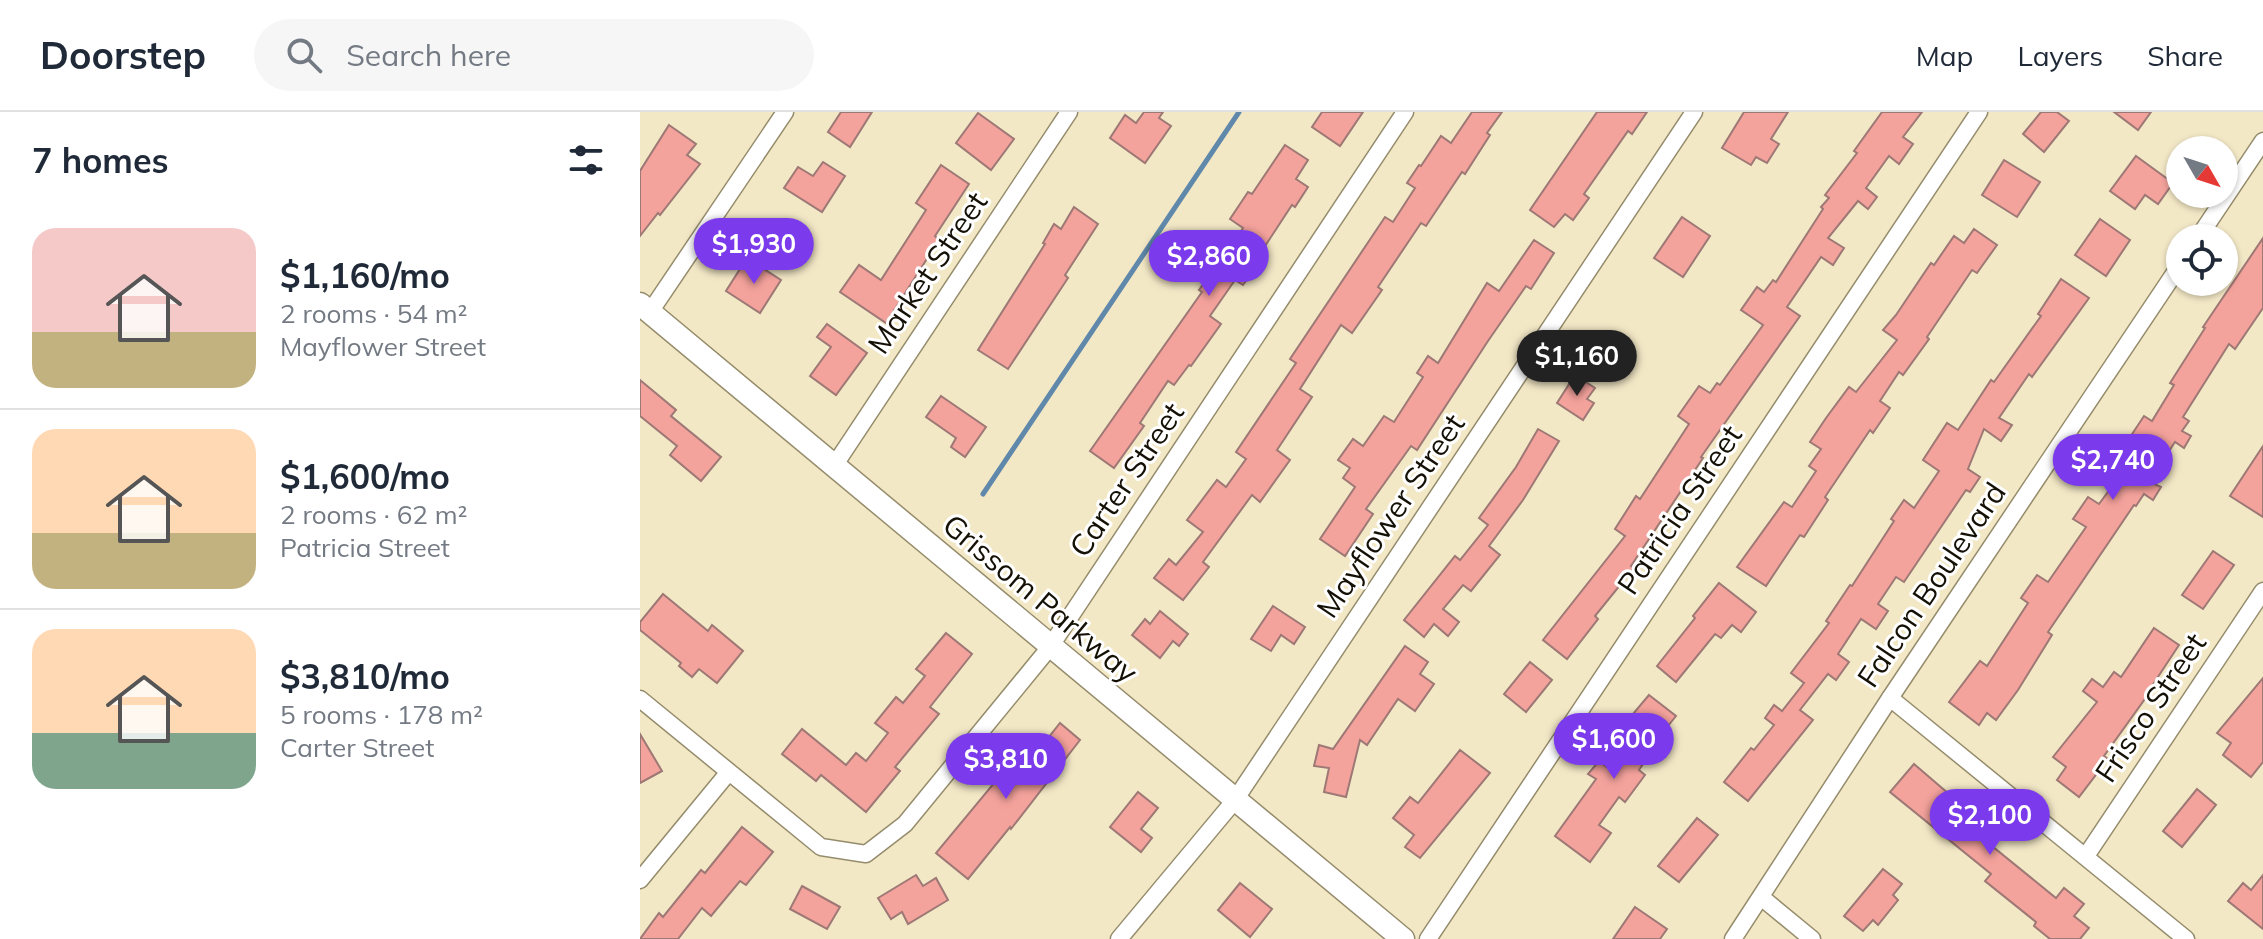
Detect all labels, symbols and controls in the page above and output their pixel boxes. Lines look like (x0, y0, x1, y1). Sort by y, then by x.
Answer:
search box (254, 19, 814, 91)
text: Doorstep (40, 31, 206, 79)
icon: search (282, 33, 326, 77)
text: Search here (346, 36, 511, 74)
text: Map (1916, 38, 1973, 73)
text: Layers (2017, 38, 2103, 73)
text: Share (2147, 38, 2223, 73)
north arrow (2166, 136, 2238, 208)
map controls (2166, 136, 2238, 296)
icon: filters (564, 138, 608, 182)
text: 7 homes (32, 139, 169, 182)
street label: Market Street (859, 184, 995, 361)
pin: $1,930 (689, 218, 819, 286)
button: locate (2166, 224, 2238, 296)
text: $1,930 (712, 227, 796, 260)
pin: $2,860 (1144, 230, 1274, 298)
text: $2,860 (1167, 239, 1251, 272)
text: $1,160/mo (280, 254, 450, 297)
icon: home (96, 260, 192, 356)
text: 2 rooms · 54 m² (280, 297, 467, 330)
text: Mayflower Street (280, 330, 486, 363)
pin: $1,160 (1512, 330, 1642, 398)
text: $1,160 (1535, 339, 1619, 372)
street label: Carter Street (1061, 395, 1192, 564)
street label: Mayflower Street (1308, 406, 1472, 625)
street label: Patricia Street (1609, 418, 1750, 601)
pin: $2,740 (2048, 434, 2178, 502)
text: $2,740 (2071, 443, 2155, 476)
text: $1,600/mo (280, 455, 450, 498)
icon: home (96, 461, 192, 557)
street label: Falcon Boulevard (1849, 475, 2014, 694)
text: 2 rooms · 62 m² (280, 498, 467, 531)
street label: Grissom Parkway (935, 506, 1146, 691)
text: Patricia Street (280, 531, 450, 564)
street label: Frisco Street (2086, 626, 2214, 789)
text: $3,810/mo (280, 655, 450, 698)
icon: home (96, 661, 192, 757)
text: 5 rooms · 178 m² (280, 698, 483, 731)
pin: $1,600 (1549, 713, 1679, 781)
text: $1,600 (1572, 722, 1656, 755)
text: Carter Street (280, 731, 434, 764)
pin: $3,810 (941, 733, 1071, 801)
text: $3,810 (964, 742, 1048, 775)
pin: $2,100 (1925, 789, 2055, 857)
text: $2,100 (1948, 798, 2032, 831)

